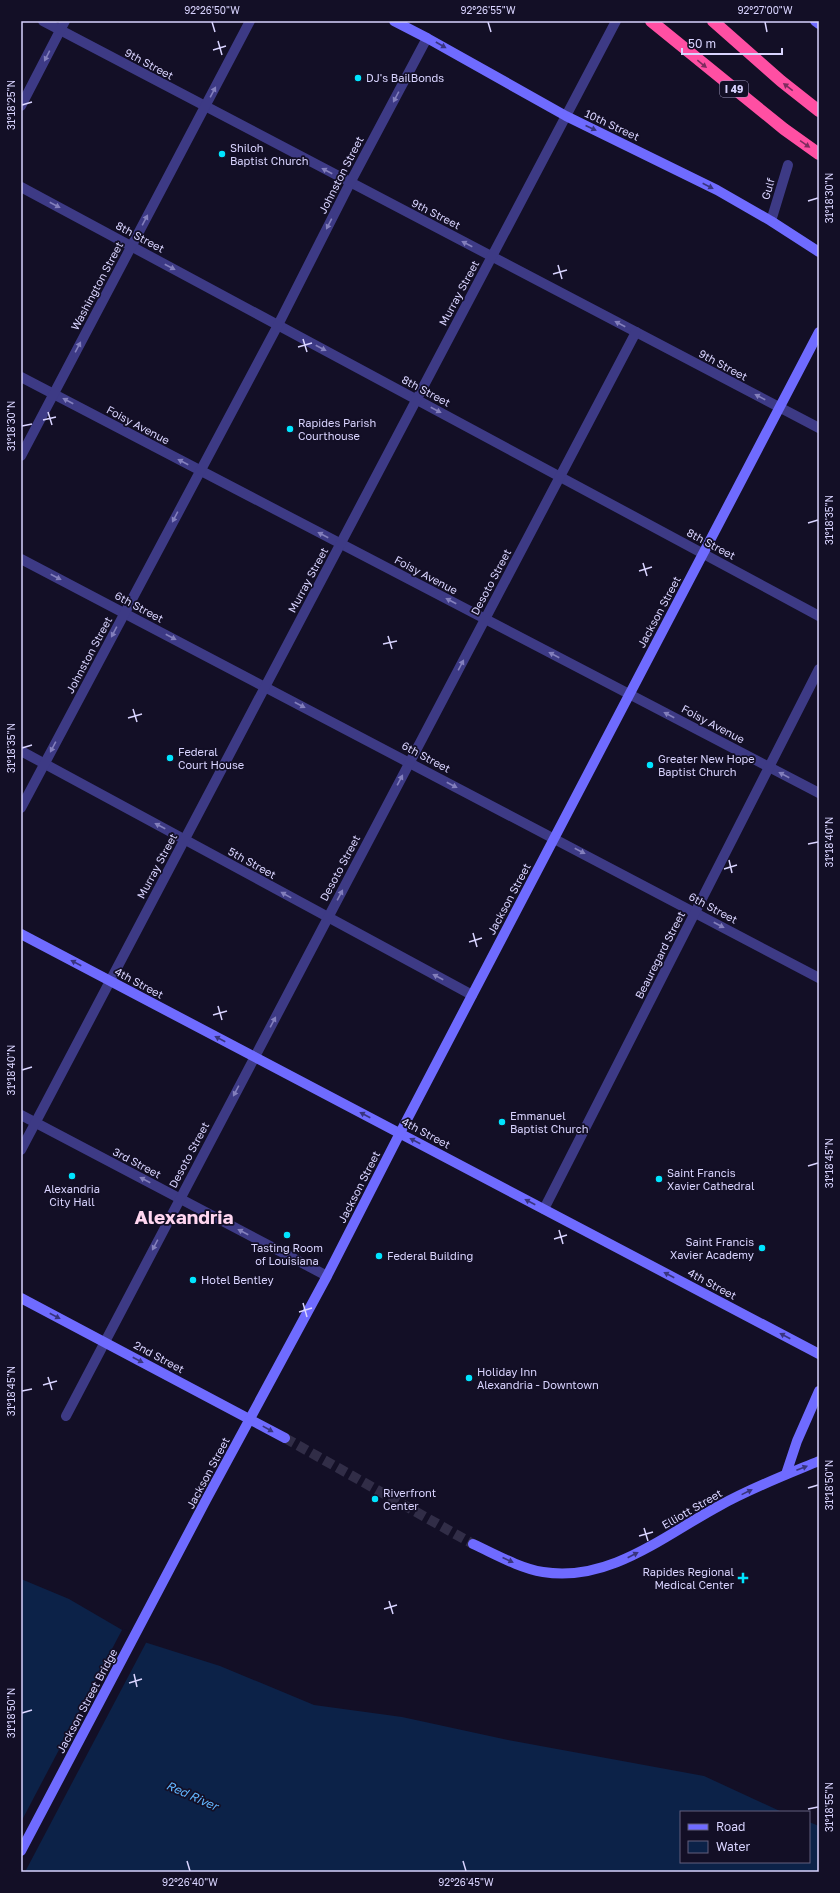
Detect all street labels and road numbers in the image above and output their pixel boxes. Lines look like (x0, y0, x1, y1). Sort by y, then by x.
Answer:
street label: 9th Street (123, 45, 176, 82)
road number: I 49 (720, 81, 748, 97)
street label: 10th Street (583, 106, 642, 143)
street label: Johnston Street (315, 134, 366, 216)
street label: Gulf (758, 177, 777, 201)
street label: 9th Street (410, 196, 463, 231)
street label: 8th Street (114, 218, 167, 255)
street label: Washington Street (68, 239, 125, 332)
street label: Murray Street (436, 258, 481, 328)
street label: 9th Street (697, 346, 750, 383)
street label: 8th Street (400, 372, 453, 409)
street label: Foisy Avenue (104, 402, 172, 447)
street label: 8th Street (685, 525, 738, 562)
street label: Murray Street (285, 545, 330, 615)
street label: Desoto Street (468, 547, 513, 617)
street label: Foisy Avenue (392, 552, 460, 597)
street label: Jackson Street (634, 574, 683, 650)
street label: 6th Street (113, 588, 166, 625)
street label: Johnston Street (63, 614, 114, 695)
street label: Foisy Avenue (679, 701, 747, 746)
street label: 6th Street (400, 738, 453, 775)
street label: Murray Street (134, 831, 179, 901)
street label: Desoto Street (317, 833, 362, 903)
street label: 5th Street (226, 844, 279, 881)
street label: Jackson Street (484, 861, 533, 937)
street label: 6th Street (687, 889, 740, 926)
street label: Beauregard Street (632, 909, 687, 1001)
street label: 4th Street (113, 964, 166, 1001)
street label: 4th Street (400, 1114, 453, 1151)
street label: Desoto Street (166, 1120, 211, 1190)
street label: 3rd Street (111, 1144, 164, 1181)
street label: Jackson Street (335, 1149, 382, 1225)
street label: 4th Street (686, 1265, 739, 1302)
street label: 2nd Street (132, 1338, 187, 1375)
street label: Jackson Street (183, 1435, 232, 1511)
street label: Elliott Street (659, 1486, 724, 1531)
street label: Jackson Street Bridge (54, 1646, 120, 1755)

